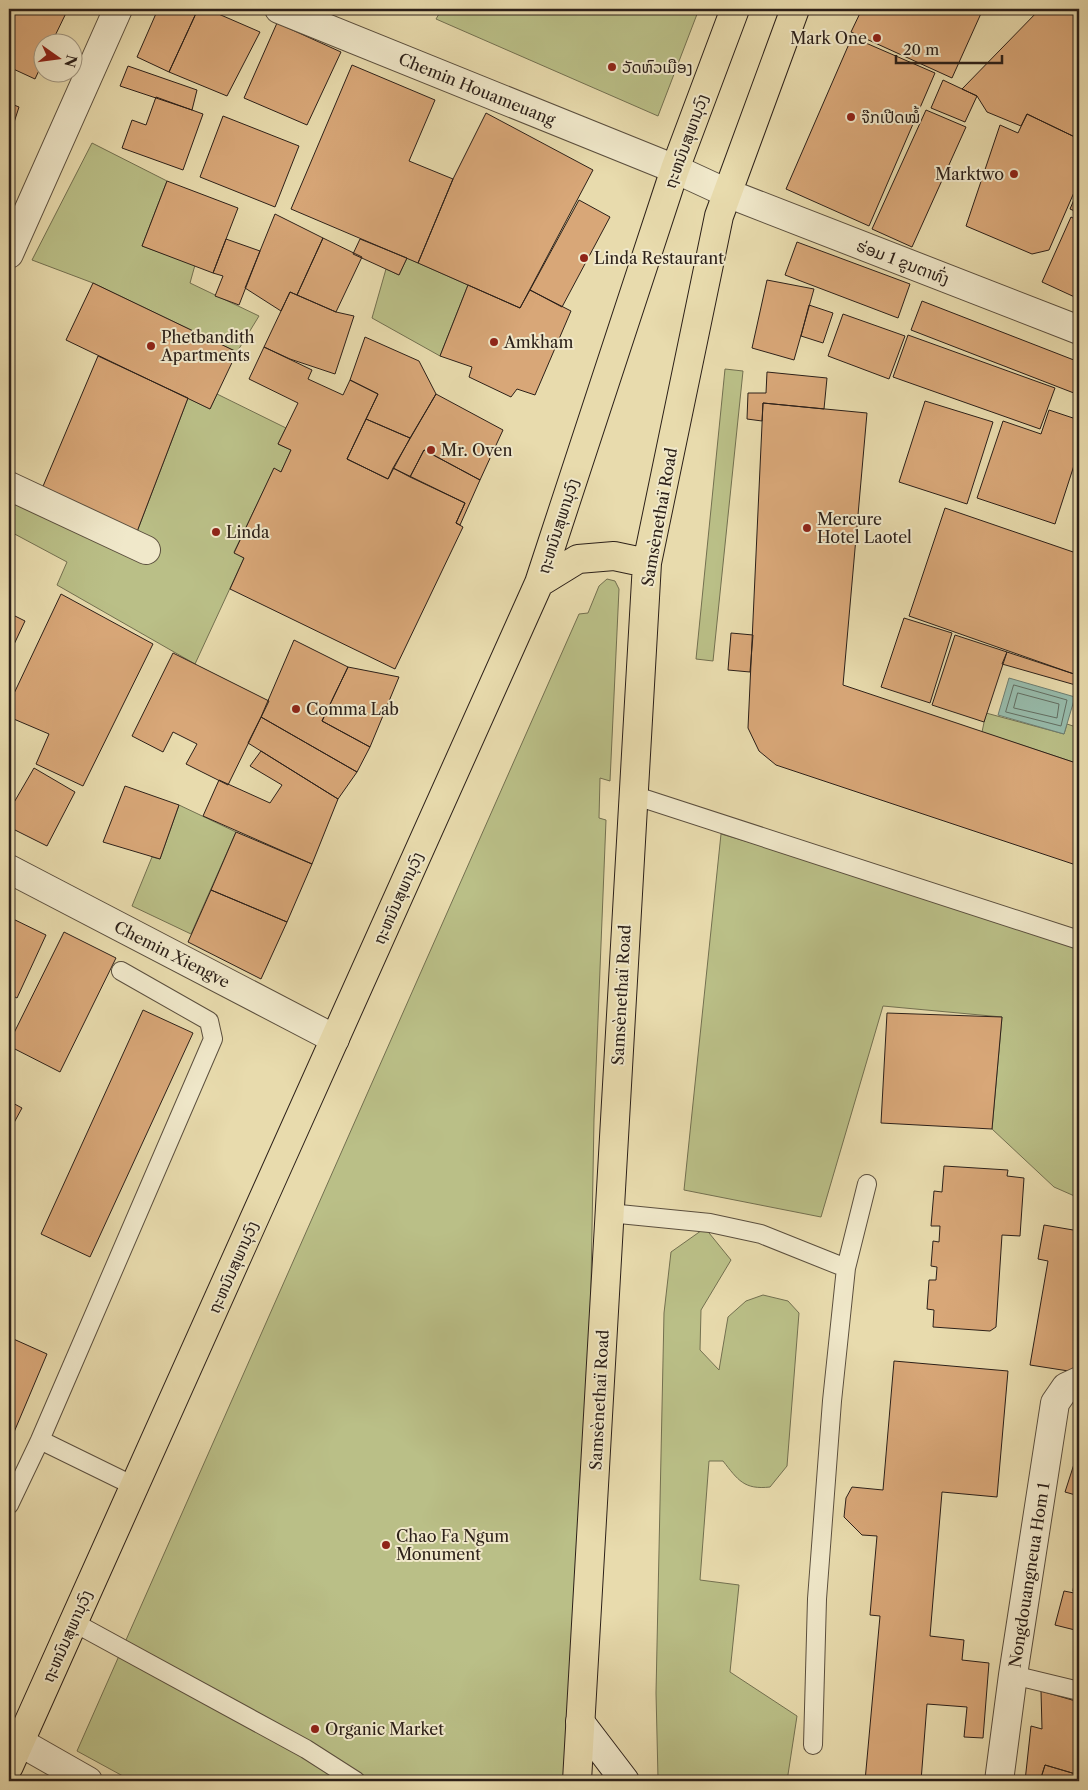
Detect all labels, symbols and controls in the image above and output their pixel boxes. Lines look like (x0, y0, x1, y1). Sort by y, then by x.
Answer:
place label: Mark One (790, 28, 867, 48)
north arrow (32, 32, 82, 82)
marker: Mark One (871, 32, 883, 44)
scale bar (896, 32, 1002, 64)
text: 20 m (903, 40, 939, 59)
street label: Chemin Houameuang (396, 48, 559, 130)
text: N (60, 53, 81, 69)
place label: ວັດຫົວເມືອງ (622, 57, 693, 77)
marker: ວັດຫົວເມືອງ (606, 61, 618, 73)
street label: ຖະຫນົນສຸພານຸວົງ (660, 91, 713, 191)
place label: ຈ໊ກເປີດໝ້ໍ (861, 105, 920, 127)
marker: ຈ໊ກເປີດໝ້ໍ (845, 111, 857, 123)
place label: Marktwo (935, 164, 1004, 184)
marker: Marktwo (1008, 168, 1020, 180)
street label: ຮ່ອມ 1 ຂູນຕາທົ່ງ (854, 234, 952, 290)
place label: Linda Restaurant (594, 248, 724, 268)
marker: Linda Restaurant (578, 252, 590, 264)
place label: Phetbandith Apartments (160, 327, 255, 365)
place label: Amkham (503, 332, 573, 352)
marker: Amkham (488, 336, 500, 348)
marker: Phetbandith Apartments (145, 340, 157, 352)
place label: Mr. Oven (441, 440, 513, 460)
marker: Mr. Oven (425, 444, 437, 456)
street label: Samsènethaï Road (637, 446, 681, 588)
street label: ຖະຫນົນສຸພານຸວົງ (533, 476, 584, 577)
place label: Mercure Hotel Laotel (817, 509, 912, 547)
place label: Linda (226, 522, 270, 542)
marker: Mercure Hotel Laotel (801, 522, 813, 534)
marker: Linda (210, 526, 222, 538)
place label: Comma Lab (306, 699, 399, 719)
marker: Comma Lab (290, 703, 302, 715)
street label: ຖະຫນົນສຸພານຸວົງ (369, 849, 428, 948)
street label: Chemin Xiengve (111, 916, 233, 992)
street label: Samsènethaï Road (607, 924, 635, 1066)
street label: ຖະຫນົນສຸພານຸວົງ (204, 1218, 263, 1317)
street label: Samsènethaï Road (585, 1329, 613, 1471)
street label: Nongdouangneua Hom 1 (1004, 1480, 1054, 1669)
place label: Chao Fa Ngum Monument (396, 1526, 509, 1564)
marker: Chao Fa Ngum Monument (380, 1539, 392, 1551)
street label: ຖະຫນົນສຸພານຸວົງ (38, 1587, 97, 1686)
place label: Organic Market (325, 1719, 444, 1739)
marker: Organic Market (309, 1723, 321, 1735)

